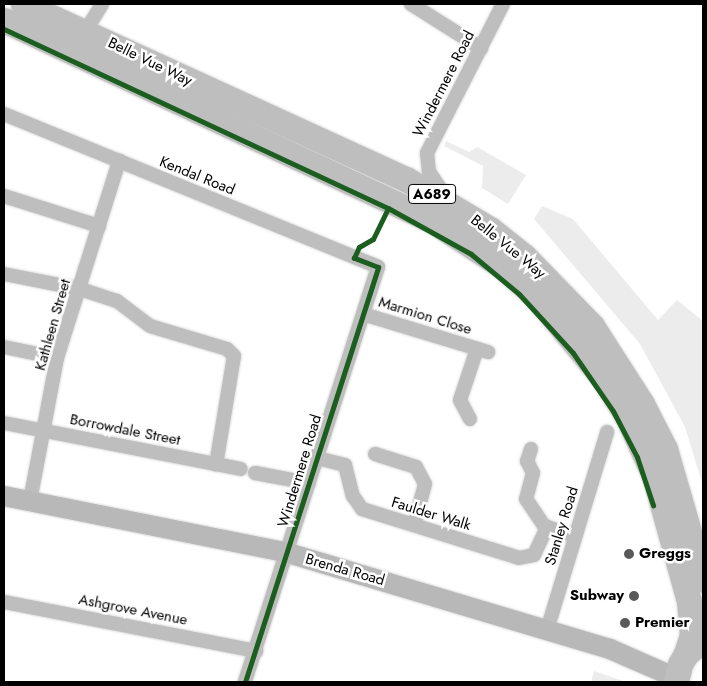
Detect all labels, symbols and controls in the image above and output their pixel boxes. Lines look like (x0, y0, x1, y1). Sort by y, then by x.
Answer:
street label: Windermere Road (409, 28, 479, 140)
street label: Belle Vue Way (105, 34, 195, 90)
street label: Kendal Road (157, 153, 237, 199)
road number: A689 (407, 182, 457, 205)
street label: Belle Vue Way (467, 211, 549, 283)
street label: Kathleen Street (31, 277, 75, 373)
street label: Marmion Close (376, 293, 474, 339)
street label: Borrowdale Street (68, 410, 182, 450)
street label: Windermere Road (274, 412, 326, 530)
street label: Stanley Road (542, 484, 582, 568)
street label: Faulder Walk (389, 493, 473, 535)
place label: Greggs (639, 545, 691, 563)
marker: Greggs (623, 548, 635, 560)
street label: Brenda Road (303, 550, 387, 590)
place label: Subway (570, 587, 624, 605)
marker: Subway (628, 590, 640, 602)
street label: Ashgrove Avenue (77, 591, 189, 629)
place label: Premier (635, 614, 690, 632)
marker: Premier (619, 617, 631, 629)

